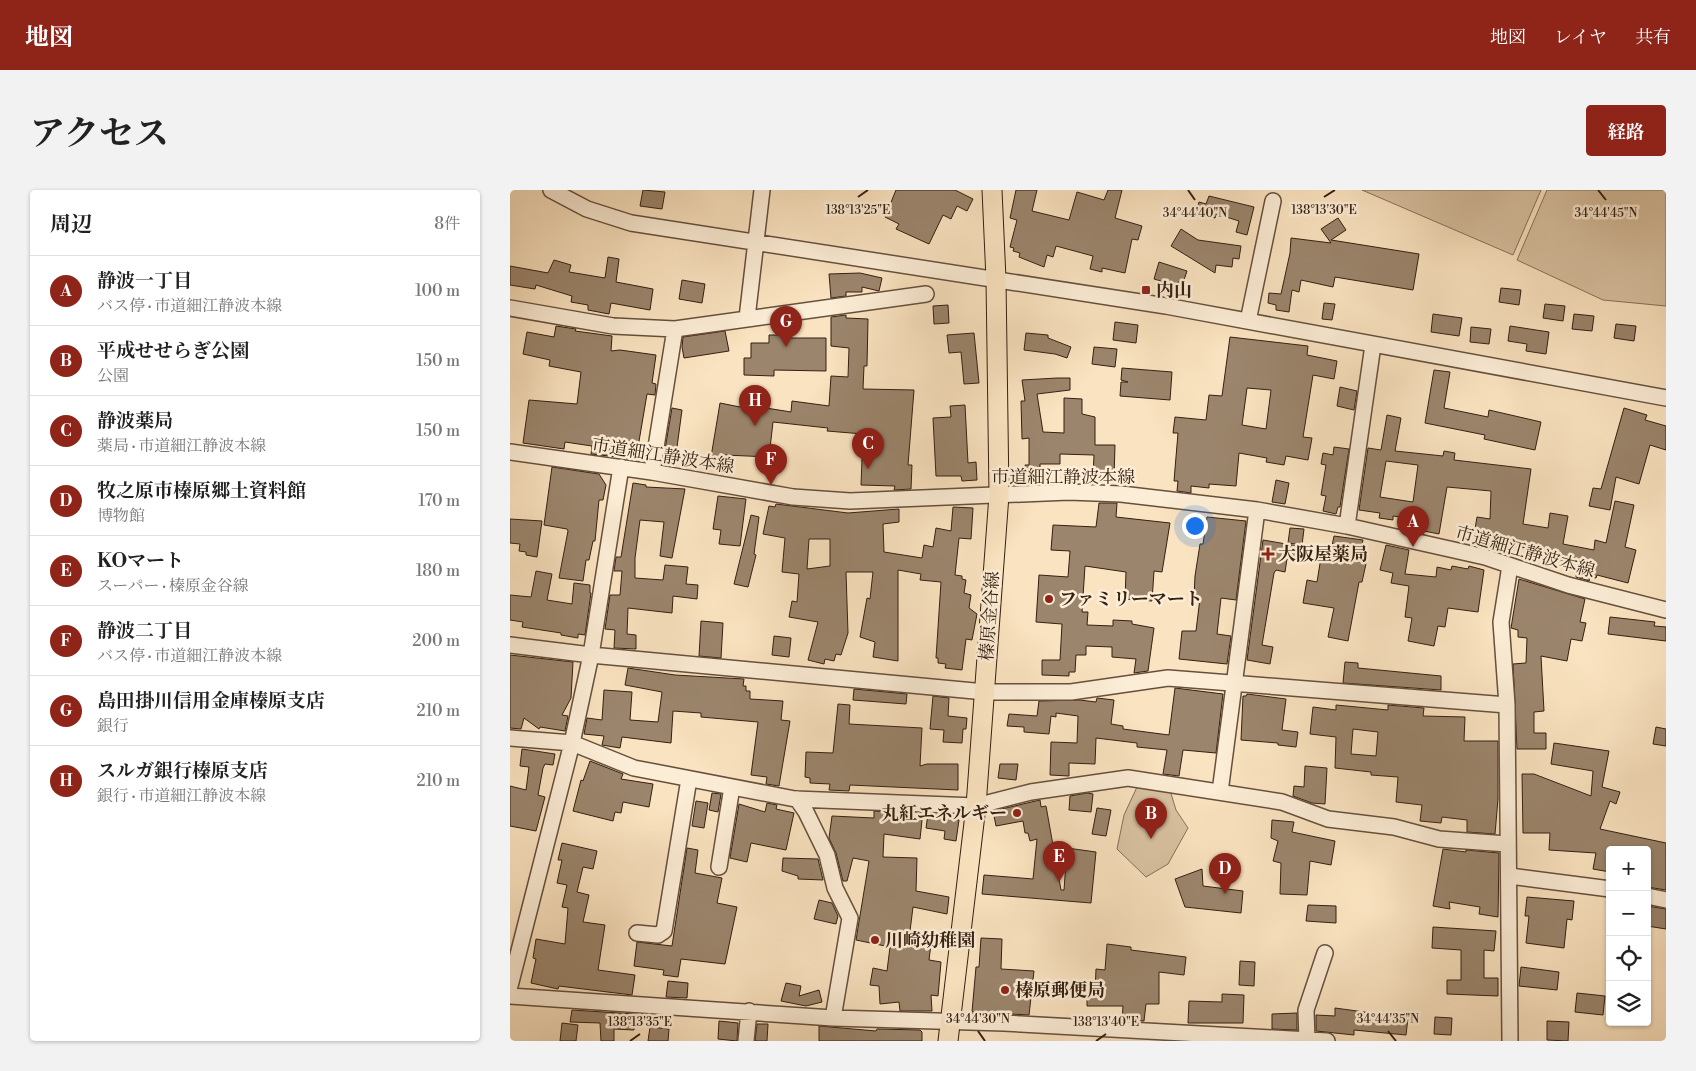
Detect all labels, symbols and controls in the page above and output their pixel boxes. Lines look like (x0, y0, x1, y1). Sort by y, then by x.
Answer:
text: 地図 (25, 23, 73, 53)
text: 地図 (1490, 26, 1526, 49)
text: レイヤ (1554, 26, 1607, 49)
text: 共有 (1635, 26, 1671, 49)
button: 経路 (1586, 105, 1666, 156)
text: アクセス (30, 113, 169, 156)
text: 138°13'25"E (826, 203, 890, 218)
text: 138°13'30"E (1291, 203, 1357, 218)
text: 34°44'40"N (1163, 206, 1227, 221)
text: 34°44'45"N (1575, 206, 1638, 221)
text: 周辺 (50, 212, 92, 238)
text: 8件 (434, 214, 460, 234)
text: 静波一丁目 (97, 269, 192, 293)
place label: 内山 (1156, 279, 1192, 302)
text: A (60, 281, 72, 301)
text: 100 m (415, 281, 460, 301)
marker: 内山 (1140, 284, 1152, 296)
text: バス停 · 市道細江静波本線 (97, 296, 282, 316)
pin: G (770, 306, 802, 347)
text: 平成せせらぎ公園 (97, 339, 249, 363)
text: B (60, 351, 72, 371)
text: 150 m (416, 351, 460, 371)
text: 公園 (97, 366, 129, 386)
pin: H (739, 385, 771, 426)
text: 静波薬局 (97, 409, 173, 433)
text: C (60, 421, 72, 441)
text: 150 m (416, 421, 460, 441)
pin: C (852, 428, 884, 469)
street label: 市道細江静波本線 (590, 433, 736, 479)
text: 薬局 · 市道細江静波本線 (97, 436, 266, 456)
pin: F (755, 444, 787, 485)
street label: 市道細江静波本線 (991, 466, 1135, 489)
text: 牧之原市榛原郷土資料館 (97, 479, 306, 503)
text: D (60, 491, 72, 511)
text: 170 m (418, 491, 460, 511)
text: 博物館 (97, 506, 145, 526)
pin: A (1397, 506, 1429, 547)
your location (1182, 513, 1208, 539)
street label: 市道細江静波本線 (1453, 521, 1597, 583)
place label: 大阪屋薬局 (1278, 543, 1368, 566)
marker: 大阪屋薬局 (1262, 548, 1274, 560)
text: KOマート (97, 549, 184, 573)
text: E (60, 561, 72, 581)
text: 180 m (416, 561, 460, 581)
street label: 榛原金谷線 (975, 570, 1005, 662)
text: スーパー · 榛原金谷線 (97, 576, 249, 596)
place label: ファミリーマート (1059, 588, 1203, 611)
marker: ファミリーマート (1043, 593, 1055, 605)
text: 静波二丁目 (97, 619, 192, 643)
text: F (60, 631, 72, 651)
text: 200 m (412, 631, 460, 651)
text: バス停 · 市道細江静波本線 (97, 646, 282, 666)
text: 島田掛川信用金庫榛原支店 (97, 689, 325, 713)
text: G (60, 701, 72, 721)
text: 210 m (416, 701, 460, 721)
text: 銀行 (97, 716, 129, 736)
text: スルガ銀行榛原支店 (97, 759, 268, 783)
text: H (59, 771, 73, 791)
text: 210 m (416, 771, 460, 791)
text: 銀行 · 市道細江静波本線 (97, 786, 266, 806)
pin: B (1135, 798, 1167, 839)
place label: 丸紅エネルギー (881, 802, 1007, 825)
marker: 丸紅エネルギー (1011, 807, 1023, 819)
pin: E (1043, 841, 1075, 882)
map controls (1606, 846, 1651, 1026)
button: + (1606, 846, 1651, 891)
pin: D (1209, 853, 1241, 894)
button: − (1606, 891, 1651, 936)
place label: 川崎幼稚園 (885, 929, 975, 952)
marker: 川崎幼稚園 (869, 934, 881, 946)
button: locate (1606, 936, 1651, 981)
place label: 榛原郵便局 (1015, 979, 1105, 1002)
button: layers (1606, 981, 1651, 1026)
marker: 榛原郵便局 (999, 984, 1011, 996)
text: 34°44'30"N (946, 1012, 1010, 1027)
text: 34°44'35"N (1357, 1012, 1419, 1027)
text: 138°13'35"E (608, 1015, 672, 1030)
text: 138°13'40"E (1073, 1015, 1139, 1030)

